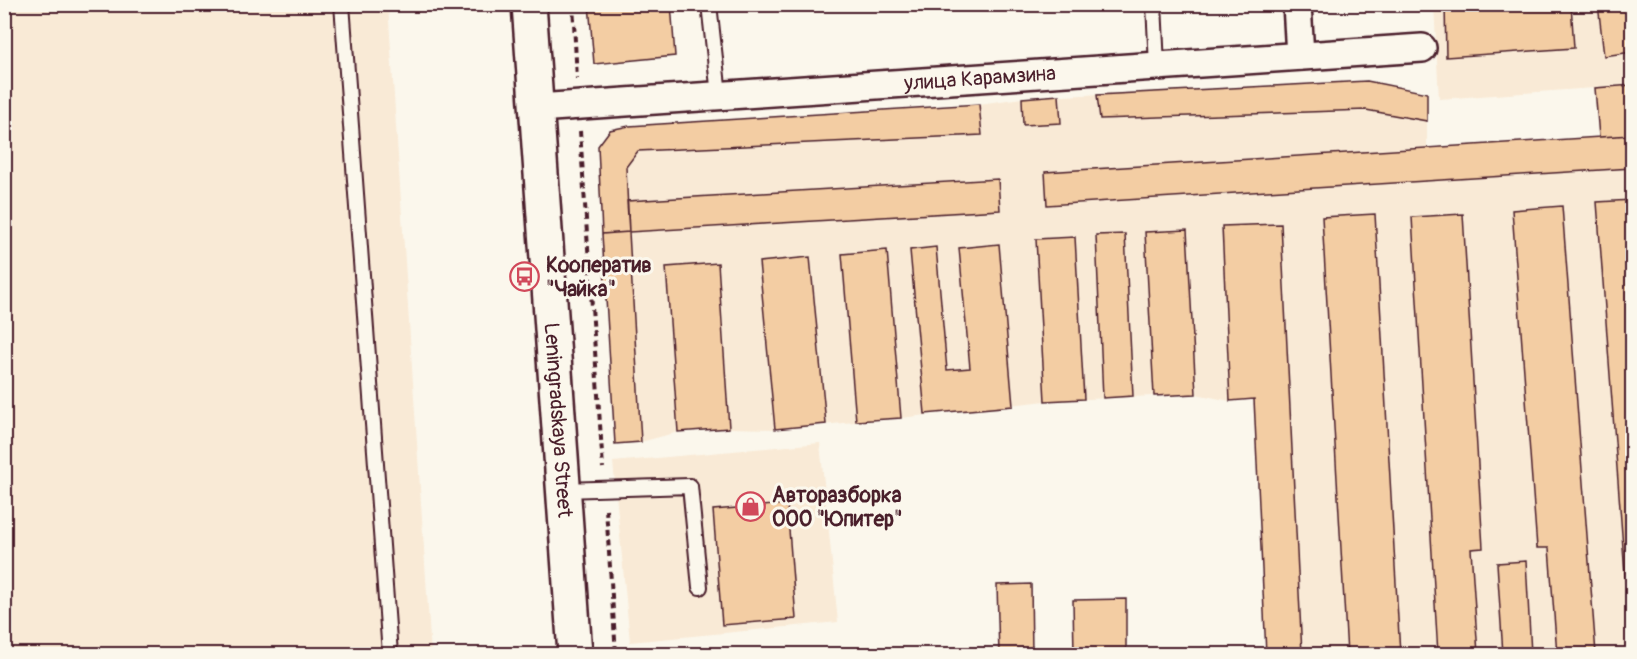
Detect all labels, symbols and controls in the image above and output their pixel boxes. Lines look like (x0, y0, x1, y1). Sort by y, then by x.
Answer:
street label: улица Карамзина (902, 59, 1057, 97)
place label: Кооператив "Чайка" (546, 252, 652, 303)
bus stop icon: Кооператив "Чайка" (509, 261, 541, 293)
street label: Leningradskaya Street (538, 322, 579, 519)
place label: Авторазборка ООО "Юпитер" (772, 482, 903, 533)
shop icon: Авторазборка ООО "Юпитер" (735, 491, 767, 523)

